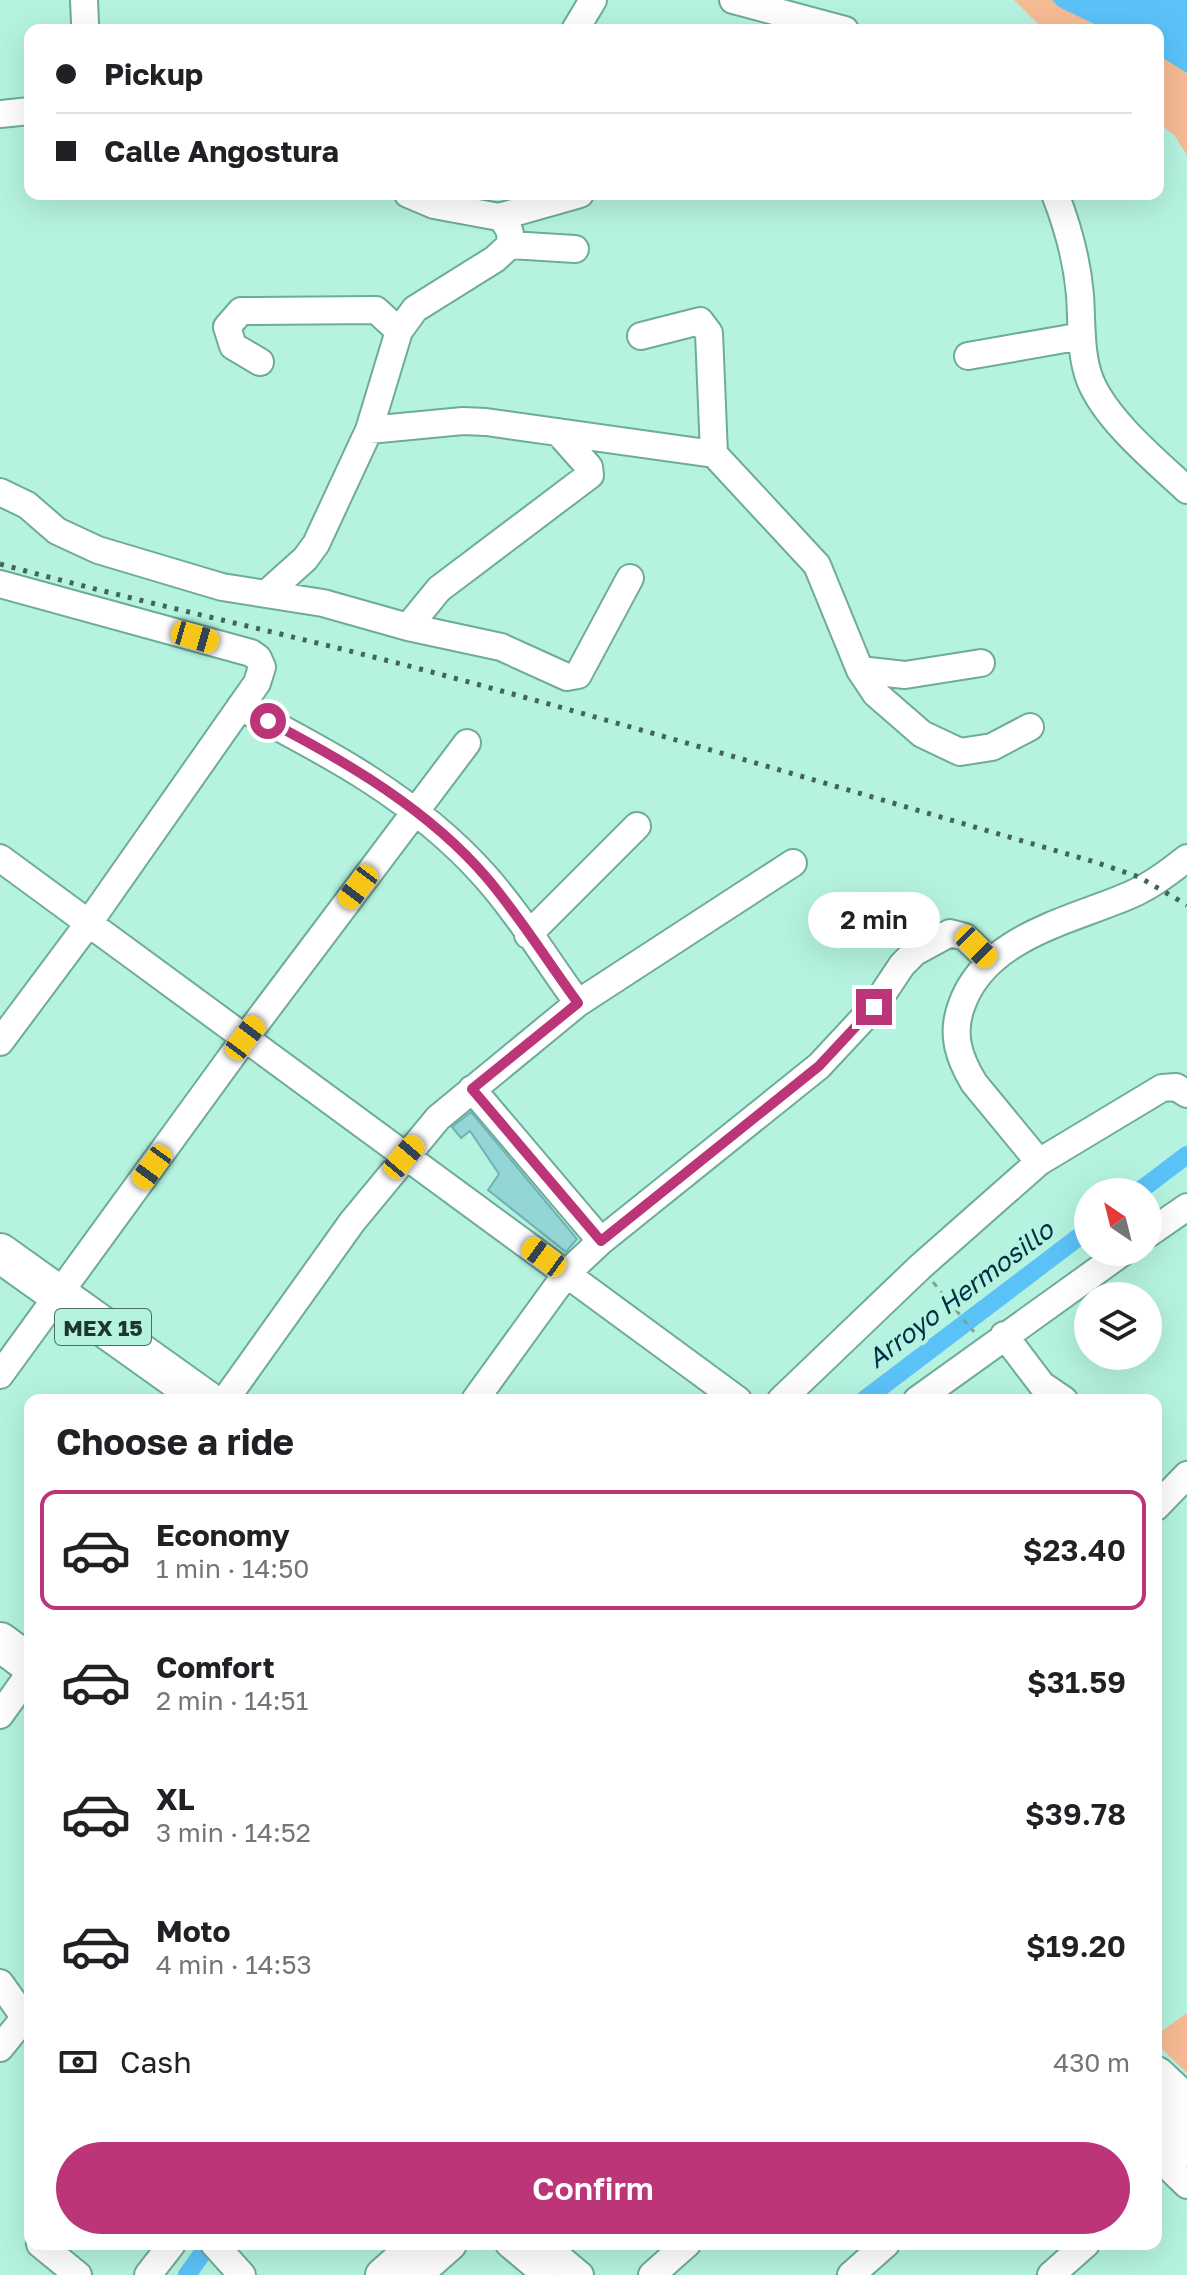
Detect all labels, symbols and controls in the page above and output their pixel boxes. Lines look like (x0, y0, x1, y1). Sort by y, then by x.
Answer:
text: Pickup (104, 56, 203, 92)
text: Calle Angostura (104, 133, 339, 169)
car (169, 619, 221, 655)
route start (250, 703, 286, 739)
car (334, 861, 382, 913)
callout: 2 min (808, 891, 940, 947)
text: 2 min (840, 904, 908, 935)
car (951, 922, 1001, 972)
route end (856, 989, 892, 1025)
car (221, 1012, 269, 1064)
car (379, 1131, 429, 1183)
car (128, 1141, 176, 1193)
north arrow (1074, 1178, 1162, 1266)
map controls (1074, 1178, 1162, 1370)
water label: Arroyo Hermosillo (861, 1213, 1060, 1374)
car (518, 1233, 570, 1281)
button: layers (1074, 1282, 1162, 1370)
road number: MEX 15 (55, 1309, 151, 1345)
text: Choose a ride (56, 1420, 294, 1463)
icon: car (60, 1514, 132, 1586)
text: Economy (156, 1517, 290, 1553)
text: $23.40 (1023, 1532, 1126, 1568)
text: 1 min · 14:50 (156, 1553, 309, 1584)
icon: car (60, 1646, 132, 1718)
text: Comfort (156, 1649, 275, 1685)
text: $31.59 (1027, 1664, 1126, 1700)
text: 2 min · 14:51 (156, 1685, 308, 1716)
icon: car (60, 1778, 132, 1850)
text: XL (156, 1781, 195, 1817)
text: $39.78 (1025, 1796, 1126, 1832)
text: 3 min · 14:52 (156, 1817, 311, 1848)
icon: car (60, 1910, 132, 1982)
text: Moto (156, 1913, 231, 1949)
text: $19.20 (1026, 1928, 1126, 1964)
text: 4 min · 14:53 (156, 1949, 312, 1980)
icon: cash (56, 2040, 100, 2084)
text: Cash (120, 2044, 192, 2080)
text: 430 m (1053, 2047, 1130, 2078)
button: Confirm (56, 2142, 1130, 2234)

